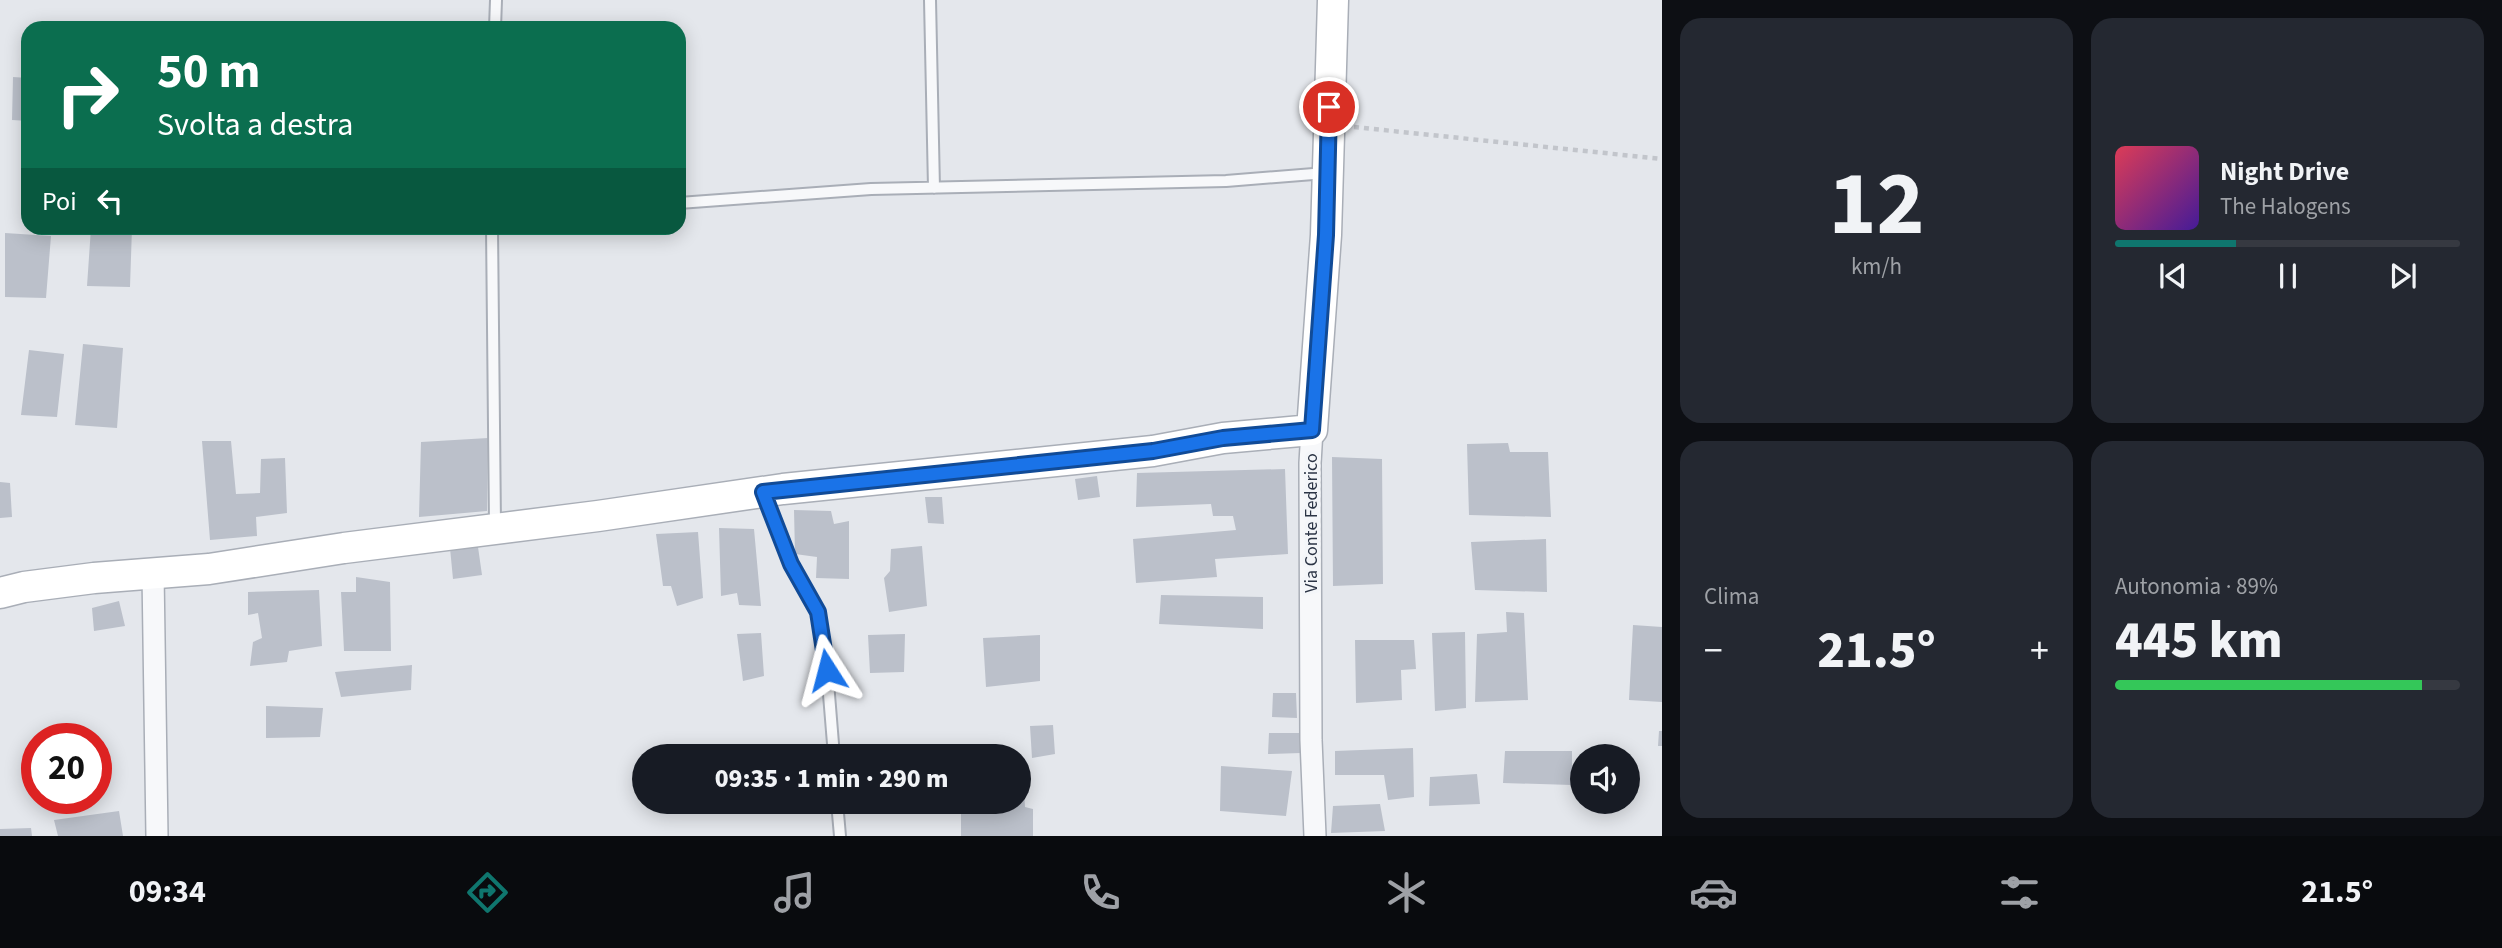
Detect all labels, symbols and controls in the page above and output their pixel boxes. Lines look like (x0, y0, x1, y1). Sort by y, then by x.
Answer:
text: 50 m (157, 37, 261, 107)
icon: right (42, 49, 133, 140)
pin (1299, 77, 1359, 137)
icon: arrive (1310, 88, 1348, 126)
text: Svolta a destra (157, 102, 353, 148)
text: 12 (1828, 140, 1925, 269)
text: Night Drive (2220, 153, 2349, 190)
icon: left (91, 182, 129, 220)
text: Poi (42, 183, 77, 220)
text: The Halogens (2220, 190, 2351, 223)
text: km/h (1851, 250, 1902, 283)
icon: previous (2154, 257, 2192, 295)
icon: pause (2269, 257, 2307, 295)
icon: next (2384, 257, 2422, 295)
street label: Via Conte Federico (1299, 453, 1324, 593)
text: Autonomia · 89% (2115, 570, 2278, 603)
text: Clima (1704, 580, 1759, 613)
text: 445 km (2115, 604, 2283, 678)
text: 21.5° (1817, 614, 1936, 688)
text: − (1704, 624, 1723, 678)
text: + (2030, 624, 2049, 678)
position arrow (790, 633, 864, 707)
speed limit sign: 20 (21, 723, 112, 814)
map controls (1570, 744, 1640, 814)
button: sound (1570, 744, 1640, 814)
text: 09:35 · 1 min · 290 m (715, 760, 948, 797)
icon: directions (463, 868, 512, 917)
icon: music (770, 868, 819, 917)
icon: phone (1076, 868, 1125, 917)
icon: climate (1382, 868, 1431, 917)
icon: car (1689, 868, 1738, 917)
icon: filters (1995, 868, 2044, 917)
text: 09:34 (129, 869, 206, 915)
text: 21.5° (2301, 869, 2373, 915)

